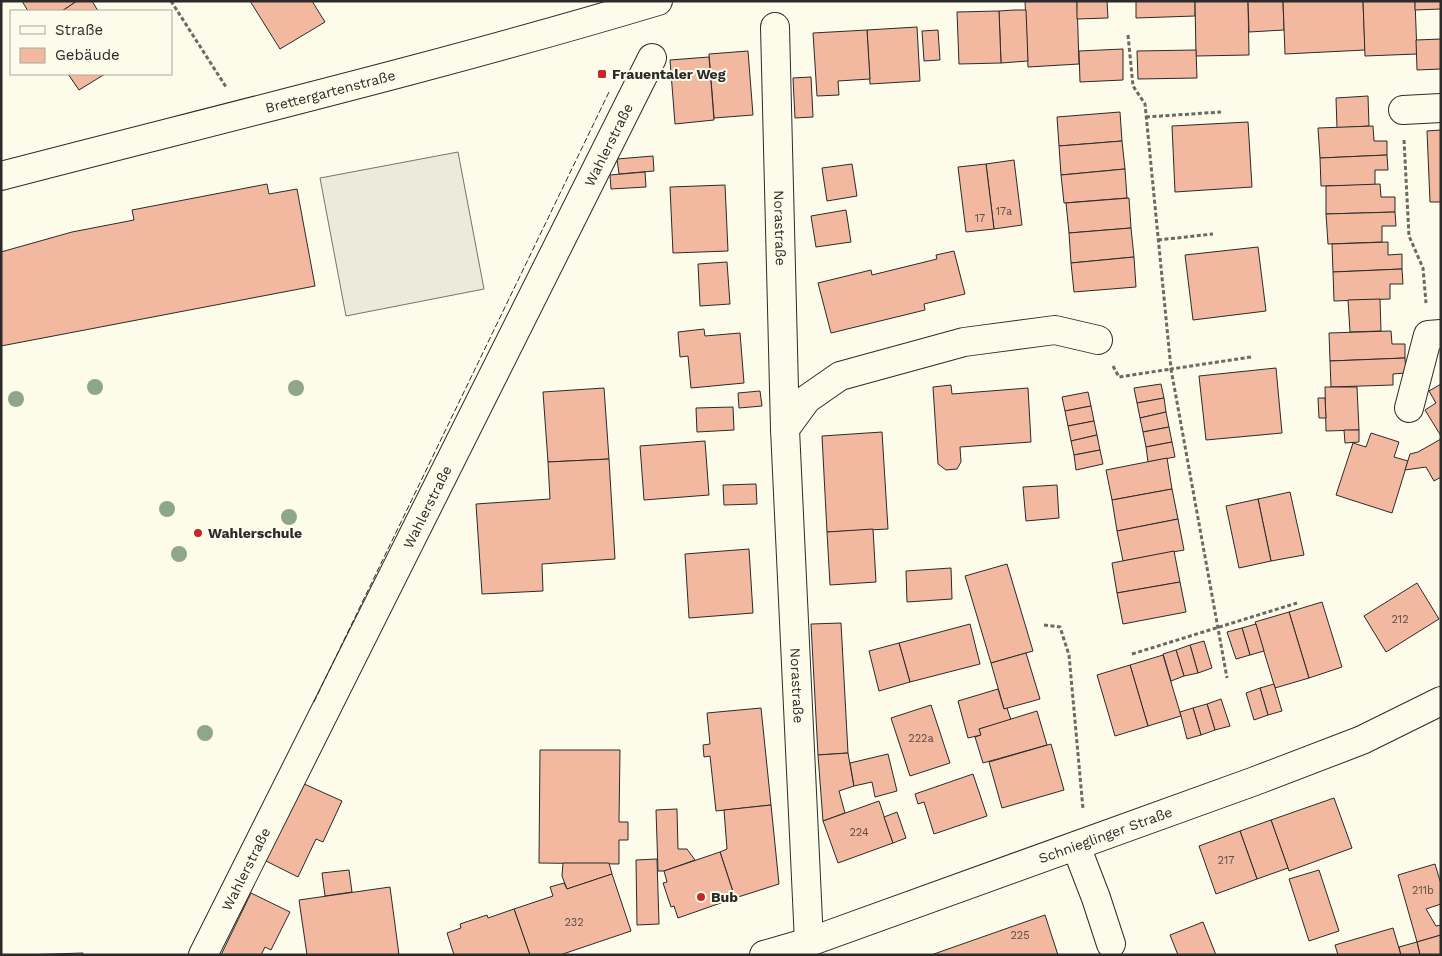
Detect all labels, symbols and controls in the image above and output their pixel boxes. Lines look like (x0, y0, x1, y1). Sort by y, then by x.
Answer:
legend (10, 10, 172, 75)
text: Straße (55, 21, 103, 39)
text: Gebäude (55, 46, 120, 64)
place label: Frauentaler Weg (612, 66, 726, 82)
street label: Brettergartenstraße (264, 67, 397, 116)
marker: Frauentaler Weg (596, 68, 608, 80)
street label: Wahlerstraße (581, 101, 636, 189)
street label: Norastraße (771, 190, 789, 266)
house number: 17a (996, 205, 1012, 218)
house number: 17 (975, 212, 985, 225)
street label: Wahlerstraße (400, 463, 455, 551)
place label: Wahlerschule (208, 525, 302, 541)
marker: Wahlerschule (192, 527, 204, 539)
house number: 212 (1391, 613, 1409, 626)
street label: Norastraße (787, 648, 807, 724)
house number: 222a (908, 732, 934, 745)
street label: Schnieglinger Straße (1036, 804, 1174, 866)
street label: Wahlerstraße (219, 825, 273, 913)
house number: 224 (849, 826, 869, 839)
house number: 217 (1218, 854, 1234, 867)
house number: 211b (1412, 884, 1434, 897)
place label: Bub (711, 889, 738, 905)
marker: Bub (695, 891, 707, 903)
house number: 232 (564, 916, 584, 929)
house number: 225 (1010, 929, 1030, 942)

